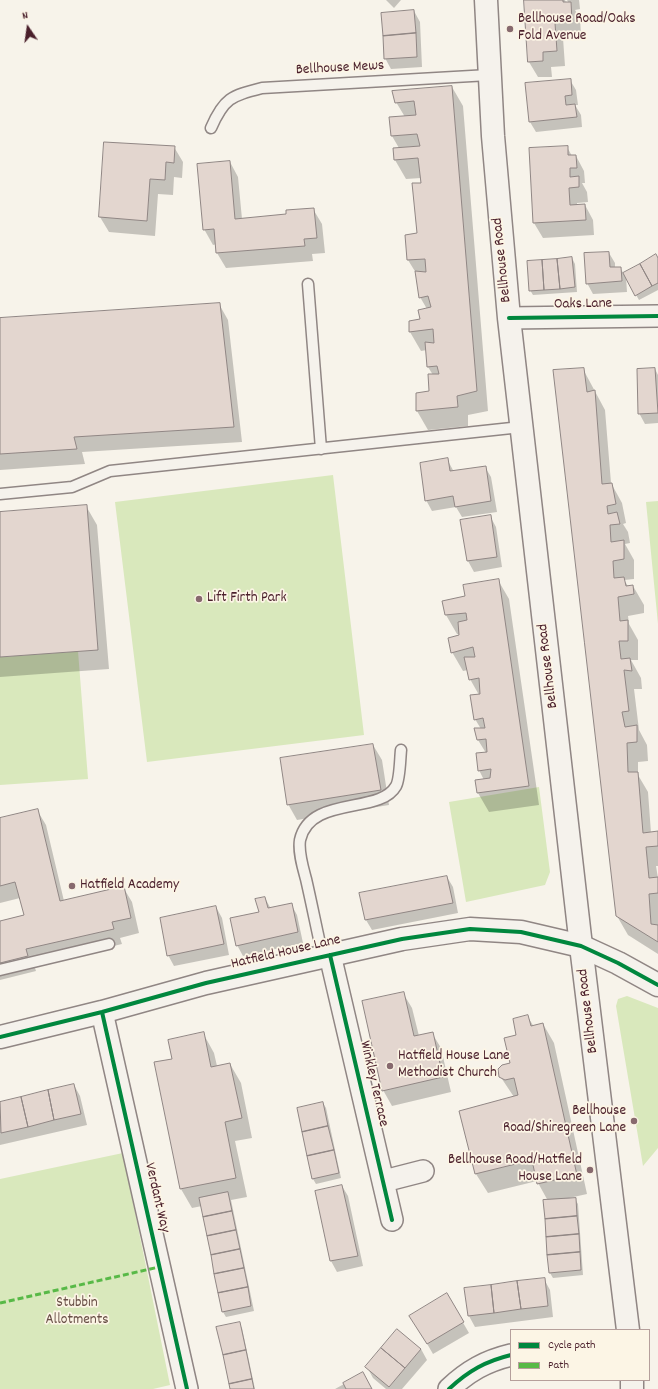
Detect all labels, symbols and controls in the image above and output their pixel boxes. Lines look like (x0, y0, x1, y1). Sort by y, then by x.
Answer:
north arrow (8, 8, 48, 48)
text: N (21, 8, 30, 25)
place label: Bellhouse Road/Oaks Fold Avenue (518, 11, 636, 46)
marker: Bellhouse Road/Oaks Fold Avenue (505, 24, 515, 34)
street label: Bellhouse Mews (295, 58, 385, 80)
street label: Bellhouse Road (490, 217, 516, 303)
street label: Oaks Lane (554, 295, 612, 315)
place label: Lift Firth Park (207, 590, 287, 608)
marker: Lift Firth Park (194, 594, 204, 604)
street label: Bellhouse Road (535, 623, 563, 709)
place label: Hatfield Academy (80, 877, 179, 895)
marker: Hatfield Academy (67, 881, 77, 891)
street label: Hatfield House Lane (230, 932, 342, 974)
street label: Bellhouse Road (575, 968, 603, 1054)
street label: Winkley Terrace (354, 1039, 392, 1129)
place label: Hatfield House Lane Methodist Church (398, 1048, 510, 1083)
marker: Hatfield House Lane Methodist Church (385, 1061, 395, 1071)
place label: Bellhouse Road/Shiregreen Lane (503, 1103, 626, 1138)
marker: Bellhouse Road/Shiregreen Lane (629, 1116, 639, 1126)
place label: Bellhouse Road/Hatfield House Lane (448, 1152, 582, 1187)
street label: Verdant Way (139, 1161, 173, 1235)
marker: Bellhouse Road/Hatfield House Lane (585, 1165, 595, 1175)
park label: Stubbin Allotments (45, 1295, 109, 1330)
legend (510, 1329, 650, 1381)
text: Cycle path (548, 1337, 596, 1354)
text: Path (548, 1357, 569, 1374)

